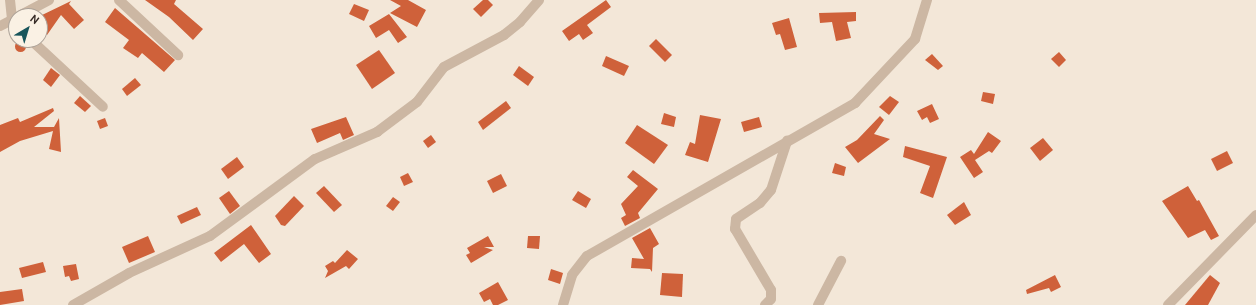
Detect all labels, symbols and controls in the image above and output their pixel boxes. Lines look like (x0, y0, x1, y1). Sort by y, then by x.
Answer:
north arrow (8, 8, 48, 48)
text: N (27, 11, 42, 27)

